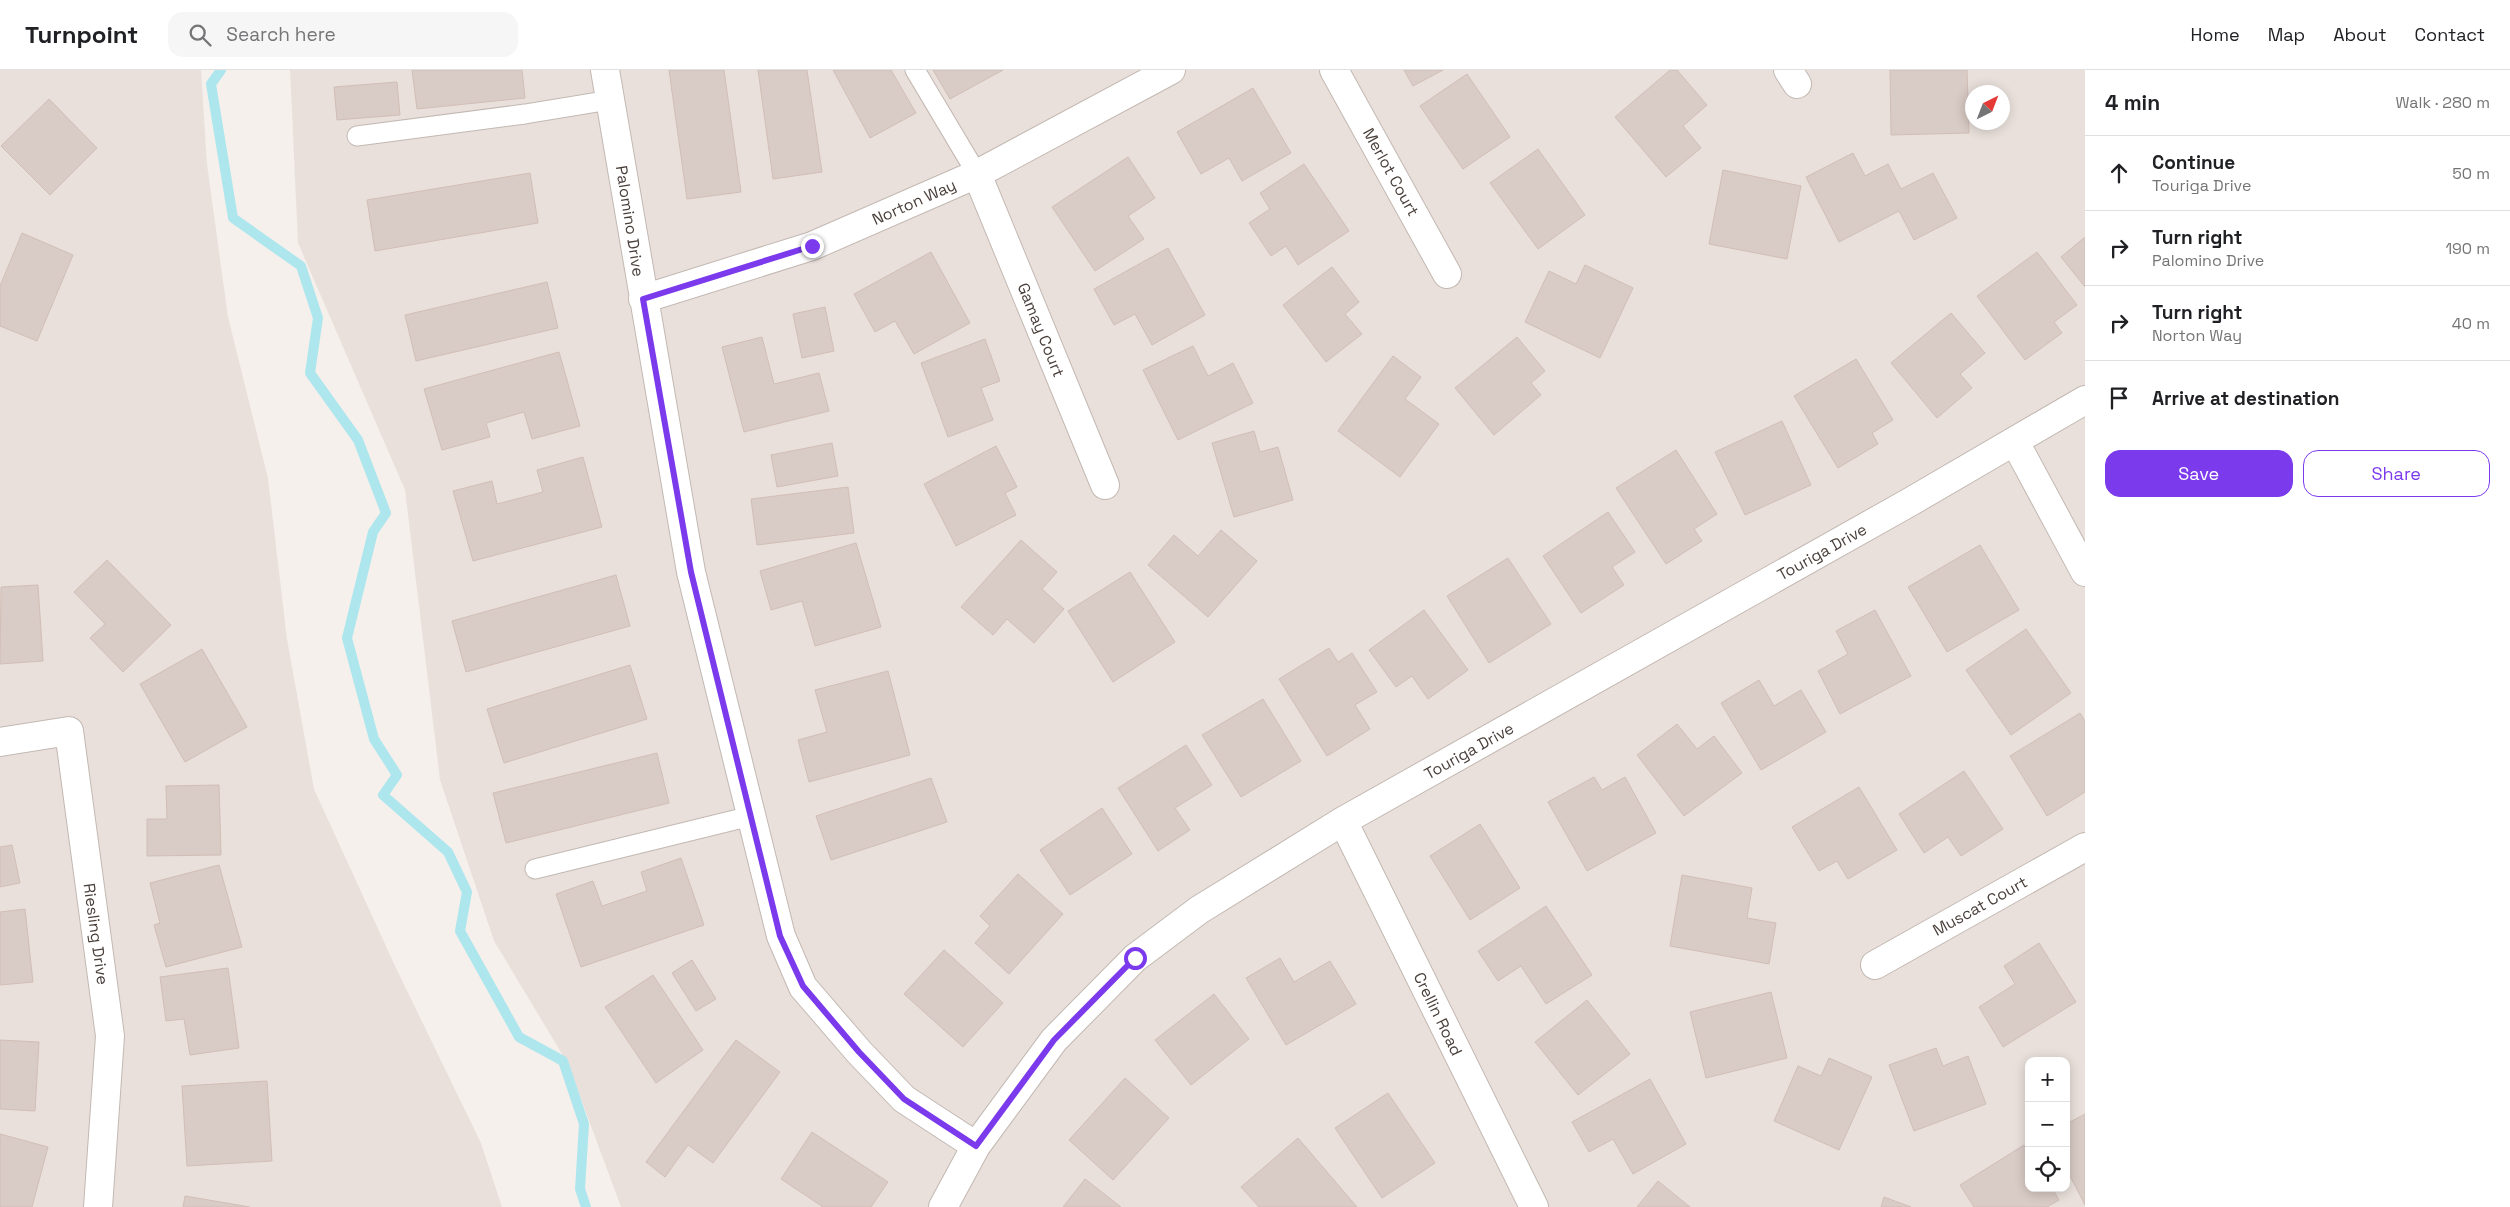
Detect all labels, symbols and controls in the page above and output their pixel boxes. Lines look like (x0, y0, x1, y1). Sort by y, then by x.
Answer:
search box (168, 12, 518, 57)
text: Turnpoint (25, 19, 138, 50)
icon: search (186, 21, 214, 49)
text: Search here (226, 22, 336, 47)
text: Home (2191, 23, 2240, 46)
text: Map (2268, 23, 2305, 46)
text: About (2333, 23, 2387, 46)
text: Contact (2415, 23, 2485, 46)
north arrow (1965, 85, 2010, 130)
text: 4 min (2105, 89, 2160, 116)
text: Walk · 280 m (2395, 92, 2490, 113)
street label: Merlot Court (1358, 124, 1424, 220)
text: Continue (2152, 150, 2235, 175)
icon: ahead (2105, 159, 2133, 187)
text: 50 m (2452, 163, 2490, 184)
street label: Palomino Drive (611, 164, 649, 278)
street label: Norton Way (869, 174, 959, 230)
text: Touriga Drive (2152, 175, 2251, 196)
text: Turn right (2152, 225, 2242, 250)
icon: right (2105, 234, 2133, 262)
route end (801, 235, 824, 258)
text: 190 m (2445, 238, 2490, 259)
text: Palomino Drive (2152, 250, 2264, 271)
street label: Gamay Court (1013, 280, 1069, 380)
text: Turn right (2152, 300, 2242, 325)
icon: right (2105, 309, 2133, 337)
text: 40 m (2452, 313, 2490, 334)
text: Norton Way (2152, 325, 2242, 346)
icon: arrive (2105, 384, 2133, 412)
text: Arrive at destination (2152, 386, 2340, 411)
button: Save (2105, 450, 2293, 497)
button: Share (2303, 450, 2490, 497)
street label: Touriga Drive (1773, 519, 1871, 585)
street label: Touriga Drive (1420, 718, 1518, 784)
street label: Muscat Court (1929, 871, 2031, 941)
street label: Riesling Drive (78, 882, 114, 986)
route start (1124, 947, 1147, 970)
street label: Crellin Road (1409, 969, 1467, 1059)
map controls (2025, 1057, 2070, 1192)
button: + (2025, 1057, 2070, 1102)
button: − (2025, 1102, 2070, 1147)
button: locate (2025, 1147, 2070, 1192)

